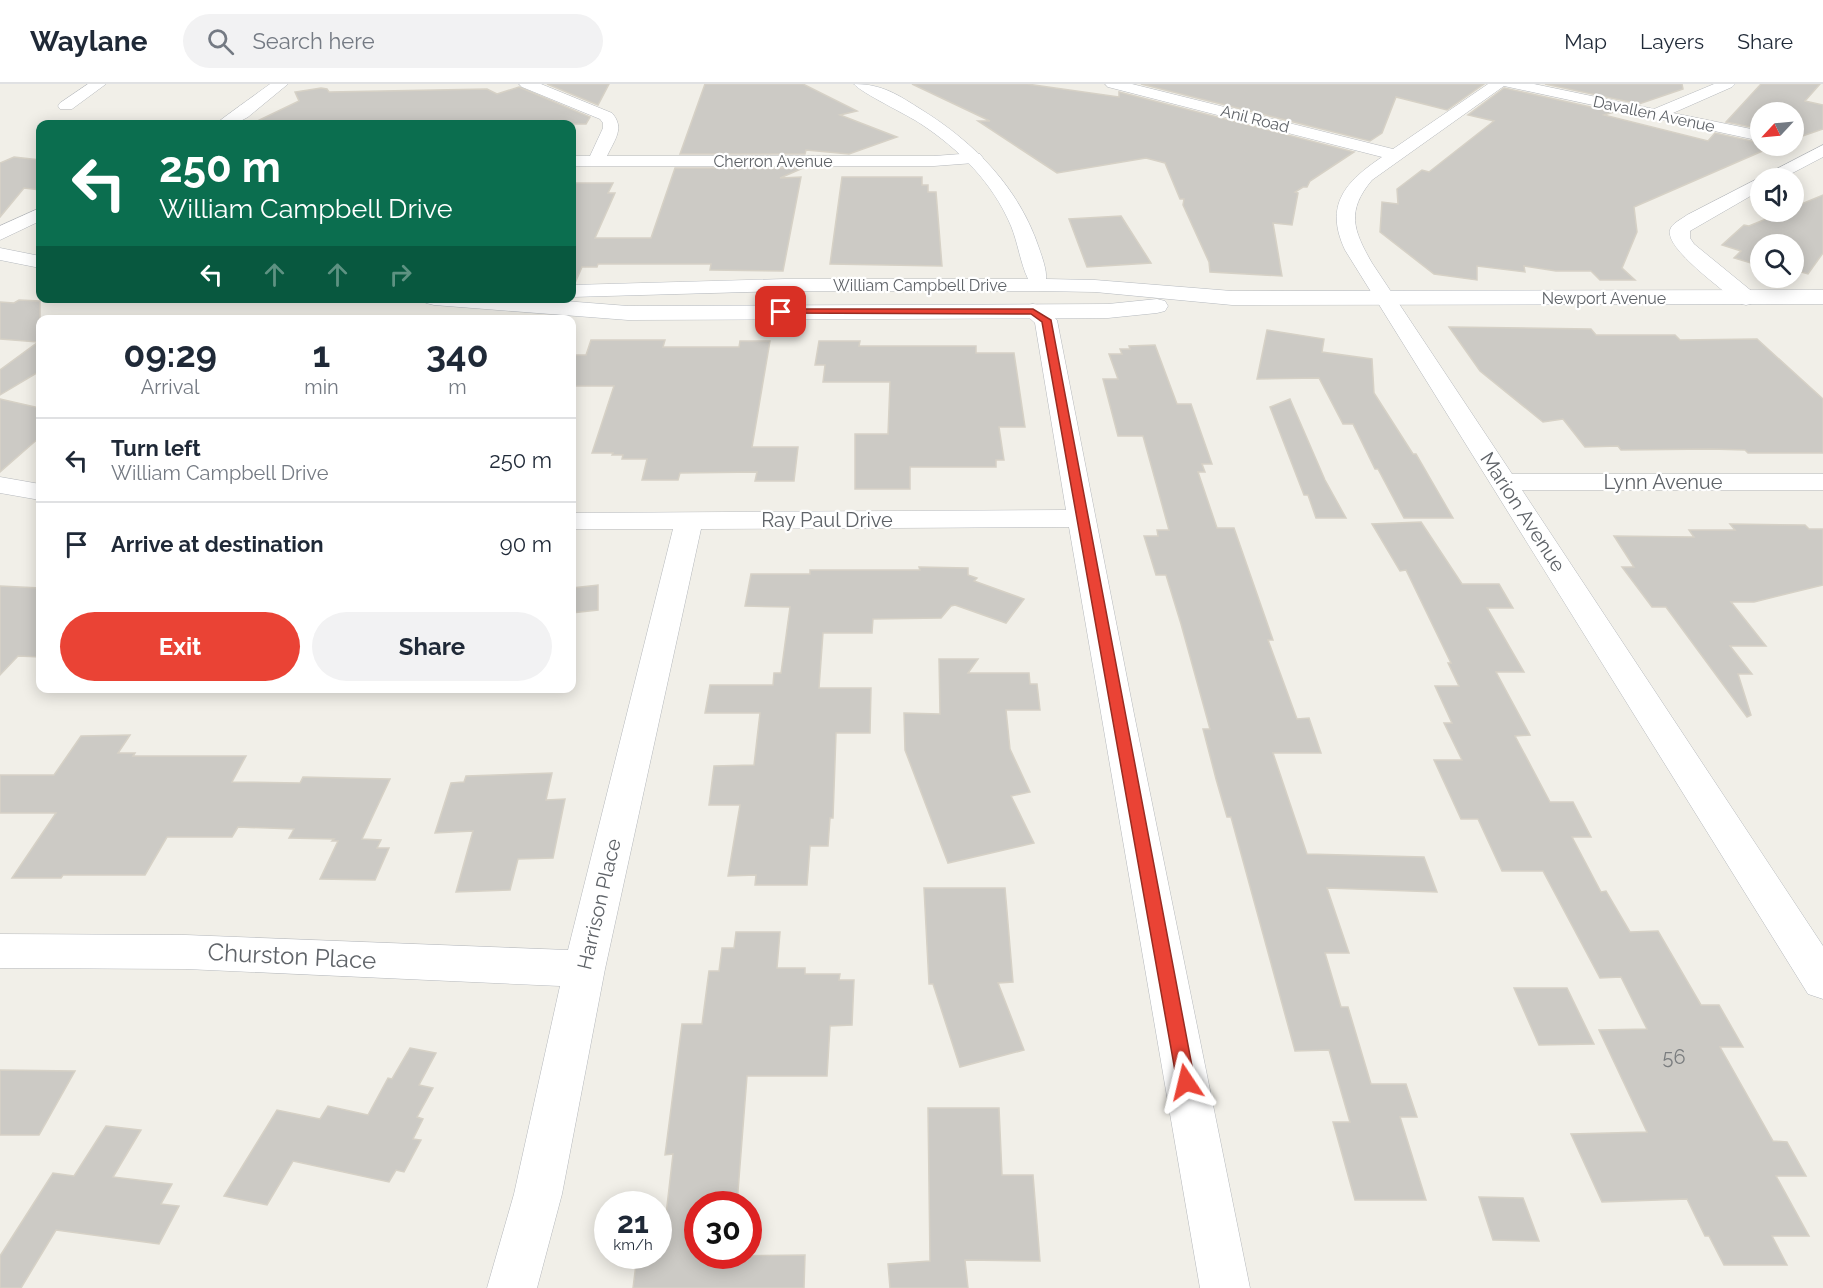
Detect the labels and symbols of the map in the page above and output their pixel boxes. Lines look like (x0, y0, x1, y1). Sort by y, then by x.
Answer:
street label: Davallen Avenue (1591, 92, 1717, 136)
street label: Anil Road (1219, 101, 1291, 137)
north arrow (1750, 102, 1804, 156)
street label: Cherron Avenue (713, 152, 833, 171)
street label: William Campbell Drive (833, 276, 1007, 295)
pin (755, 286, 806, 337)
street label: Newport Avenue (1542, 289, 1666, 308)
street label: Marion Avenue (1475, 448, 1571, 577)
street label: Lynn Avenue (1604, 470, 1723, 494)
street label: Ray Paul Drive (761, 508, 893, 532)
street label: Harrison Place (572, 836, 626, 972)
street label: Churston Place (207, 937, 377, 975)
house number: 56 (1663, 1045, 1685, 1069)
position arrow (1154, 1050, 1218, 1114)
speed limit sign: 30 (684, 1191, 762, 1269)

